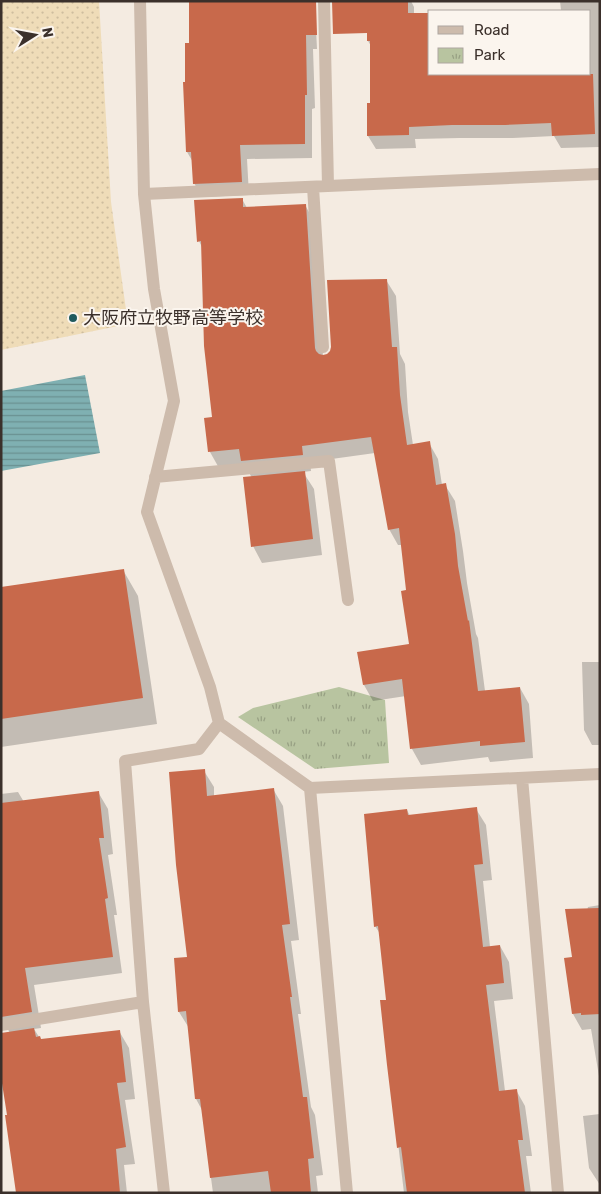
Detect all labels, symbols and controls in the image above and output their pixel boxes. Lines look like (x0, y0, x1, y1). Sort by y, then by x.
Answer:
north arrow (10, 10, 60, 60)
legend (428, 10, 591, 75)
text: Road (474, 21, 510, 39)
text: N (38, 26, 57, 39)
text: Park (474, 46, 505, 64)
place label: 大阪府立牧野高等学校 (83, 307, 263, 329)
marker: 大阪府立牧野高等学校 (67, 312, 79, 324)

